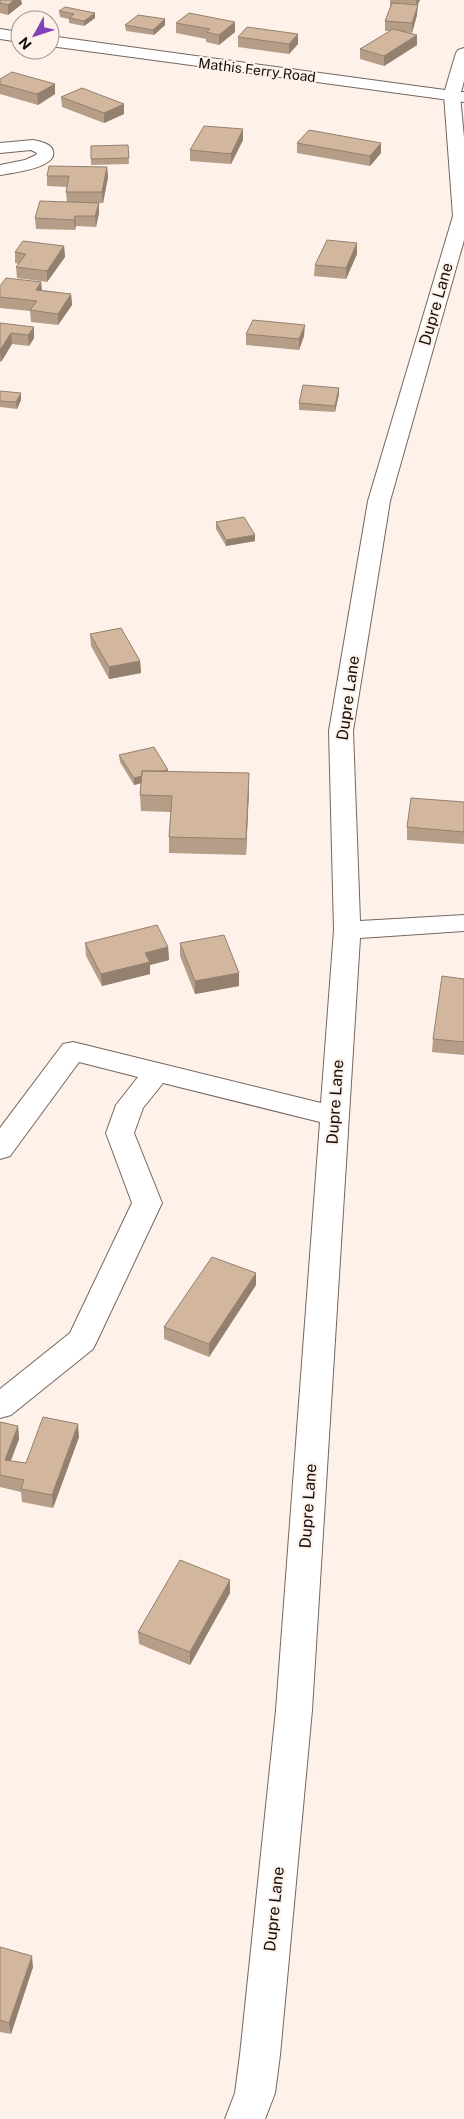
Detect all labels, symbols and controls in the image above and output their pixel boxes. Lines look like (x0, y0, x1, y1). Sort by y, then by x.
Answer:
north arrow (10, 10, 60, 60)
text: N (15, 34, 35, 53)
street label: Mathis Ferry Road (197, 55, 317, 85)
street label: Dupre Lane (415, 260, 457, 348)
street label: Dupre Lane (333, 655, 363, 741)
street label: Dupre Lane (323, 1059, 347, 1145)
street label: Dupre Lane (296, 1463, 320, 1549)
street label: Dupre Lane (260, 1866, 288, 1952)

